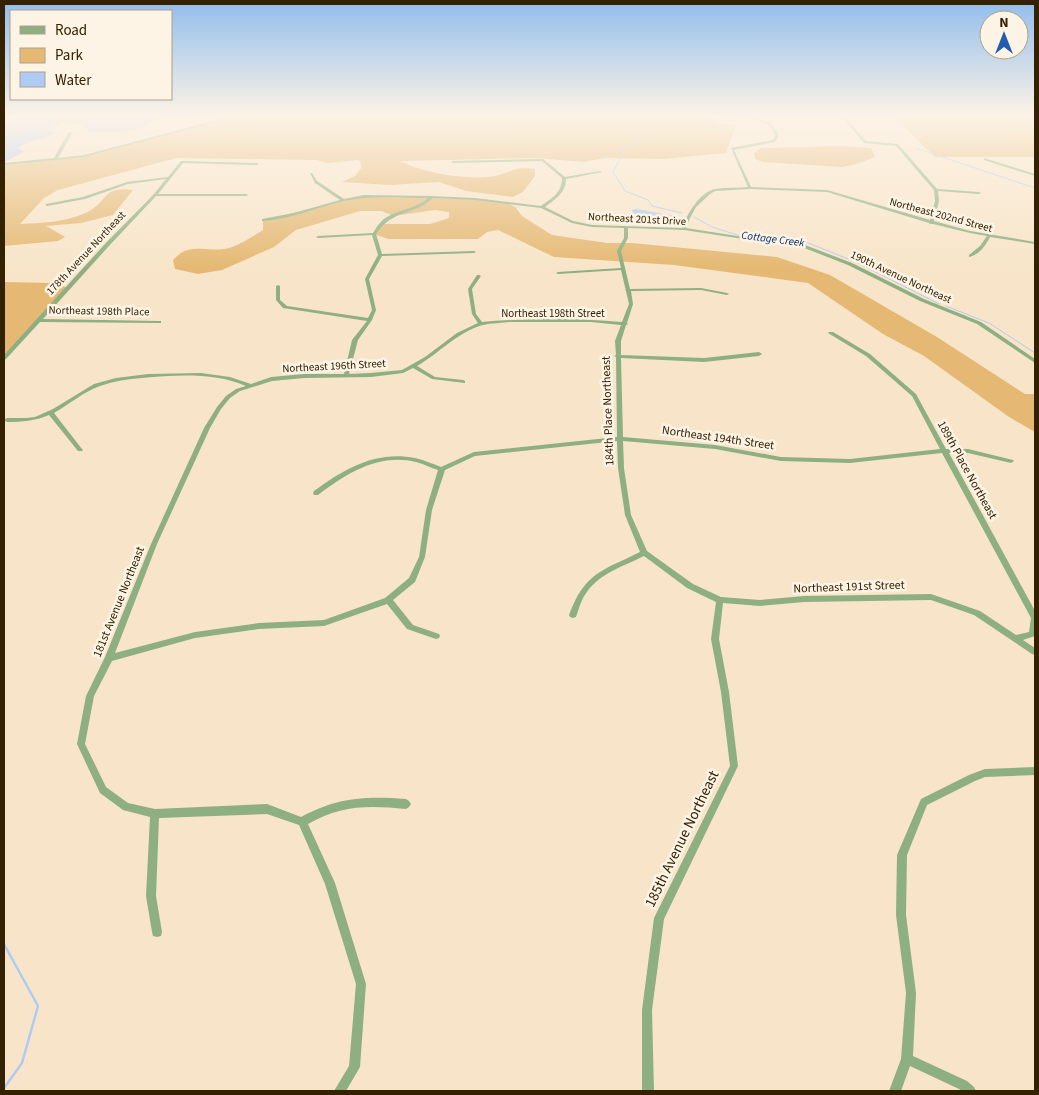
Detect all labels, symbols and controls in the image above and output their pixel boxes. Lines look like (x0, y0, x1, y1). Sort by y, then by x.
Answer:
legend (10, 10, 172, 100)
north arrow (979, 10, 1029, 60)
text: N (999, 13, 1009, 33)
text: Road (55, 20, 87, 41)
text: Park (55, 45, 84, 66)
text: Water (55, 70, 92, 91)
street label: Northeast 202nd Street (888, 194, 994, 236)
street label: 178th Avenue Northeast (43, 207, 129, 298)
street label: Northeast 201st Drive (588, 209, 687, 229)
water label: Cottage Creek (741, 228, 806, 250)
street label: 190th Avenue Northeast (848, 247, 954, 307)
street label: Northeast 198th Place (48, 303, 150, 319)
street label: Northeast 198th Street (501, 306, 605, 321)
street label: Northeast 196th Street (282, 356, 386, 376)
street label: 184th Place Northeast (598, 356, 618, 466)
street label: 189th Place Northeast (933, 418, 1001, 522)
street label: Northeast 194th Street (661, 422, 775, 454)
street label: 181st Avenue Northeast (89, 544, 149, 660)
street label: Northeast 191st Street (793, 577, 905, 597)
street label: 185th Avenue Northeast (640, 767, 724, 911)

